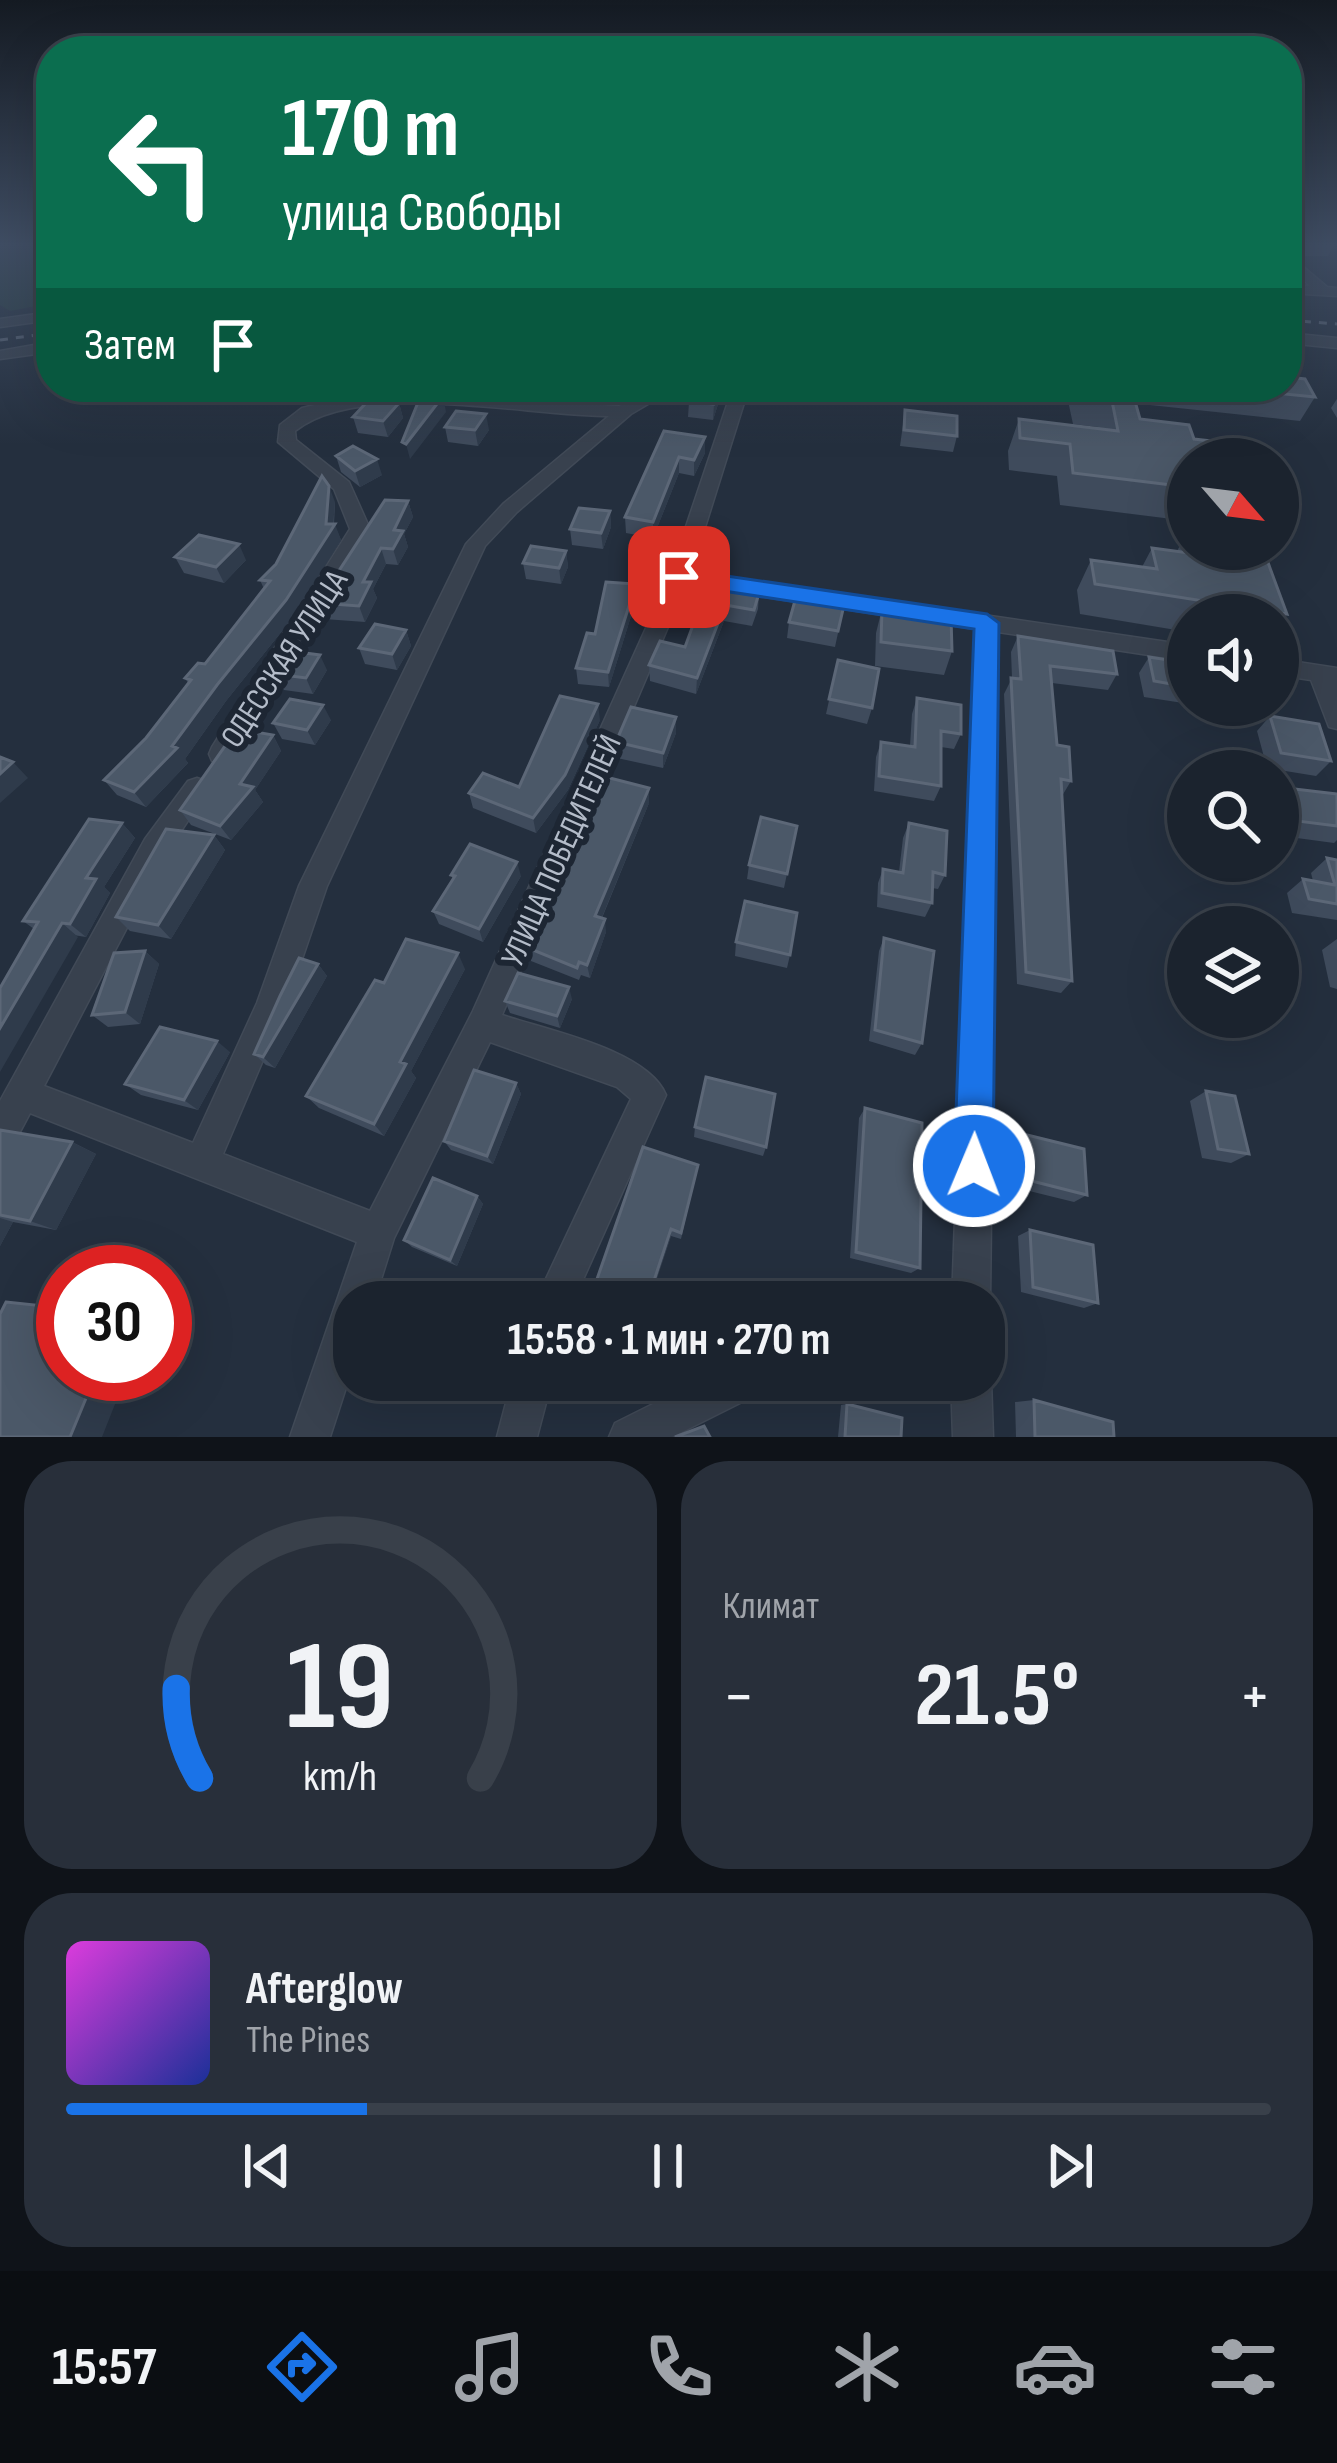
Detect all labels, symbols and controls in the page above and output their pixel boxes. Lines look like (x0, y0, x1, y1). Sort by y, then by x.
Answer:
text: 170 m (282, 79, 459, 180)
icon: left (84, 84, 240, 240)
text: улица Свободы (282, 181, 562, 246)
icon: arrive (200, 312, 266, 378)
text: Затем (84, 318, 176, 373)
north arrow (1167, 438, 1299, 570)
map controls (1167, 438, 1299, 1038)
pin (628, 526, 730, 628)
icon: arrive (646, 544, 712, 610)
street label: ОДЕССКАЯ УЛИЦА (213, 562, 357, 755)
button: sound (1167, 594, 1299, 726)
street label: УЛИЦА ПОБЕДИТЕЛЕЙ (493, 729, 631, 973)
button: search (1167, 750, 1299, 882)
button: layers (1167, 906, 1299, 1038)
position arrow (911, 1103, 1037, 1229)
speed limit sign: 30 (36, 1245, 192, 1401)
text: 15:58 · 1 мин · 270 m (508, 1313, 830, 1368)
text: Климат (723, 1583, 819, 1630)
text: 19 (286, 1615, 394, 1764)
text: 21.5° (914, 1643, 1079, 1751)
text: − (723, 1658, 755, 1737)
text: + (1239, 1658, 1271, 1737)
text: km/h (303, 1751, 377, 1803)
text: Afterglow (246, 1962, 403, 2017)
text: The Pines (246, 2017, 370, 2064)
icon: previous (234, 2133, 300, 2199)
icon: pause (635, 2133, 701, 2199)
icon: next (1037, 2133, 1103, 2199)
icon: directions (260, 2325, 344, 2409)
icon: music (448, 2325, 532, 2409)
icon: phone (637, 2325, 721, 2409)
icon: climate (825, 2325, 909, 2409)
icon: car (1013, 2325, 1097, 2409)
icon: filters (1201, 2325, 1285, 2409)
text: 15:57 (52, 2335, 156, 2400)

